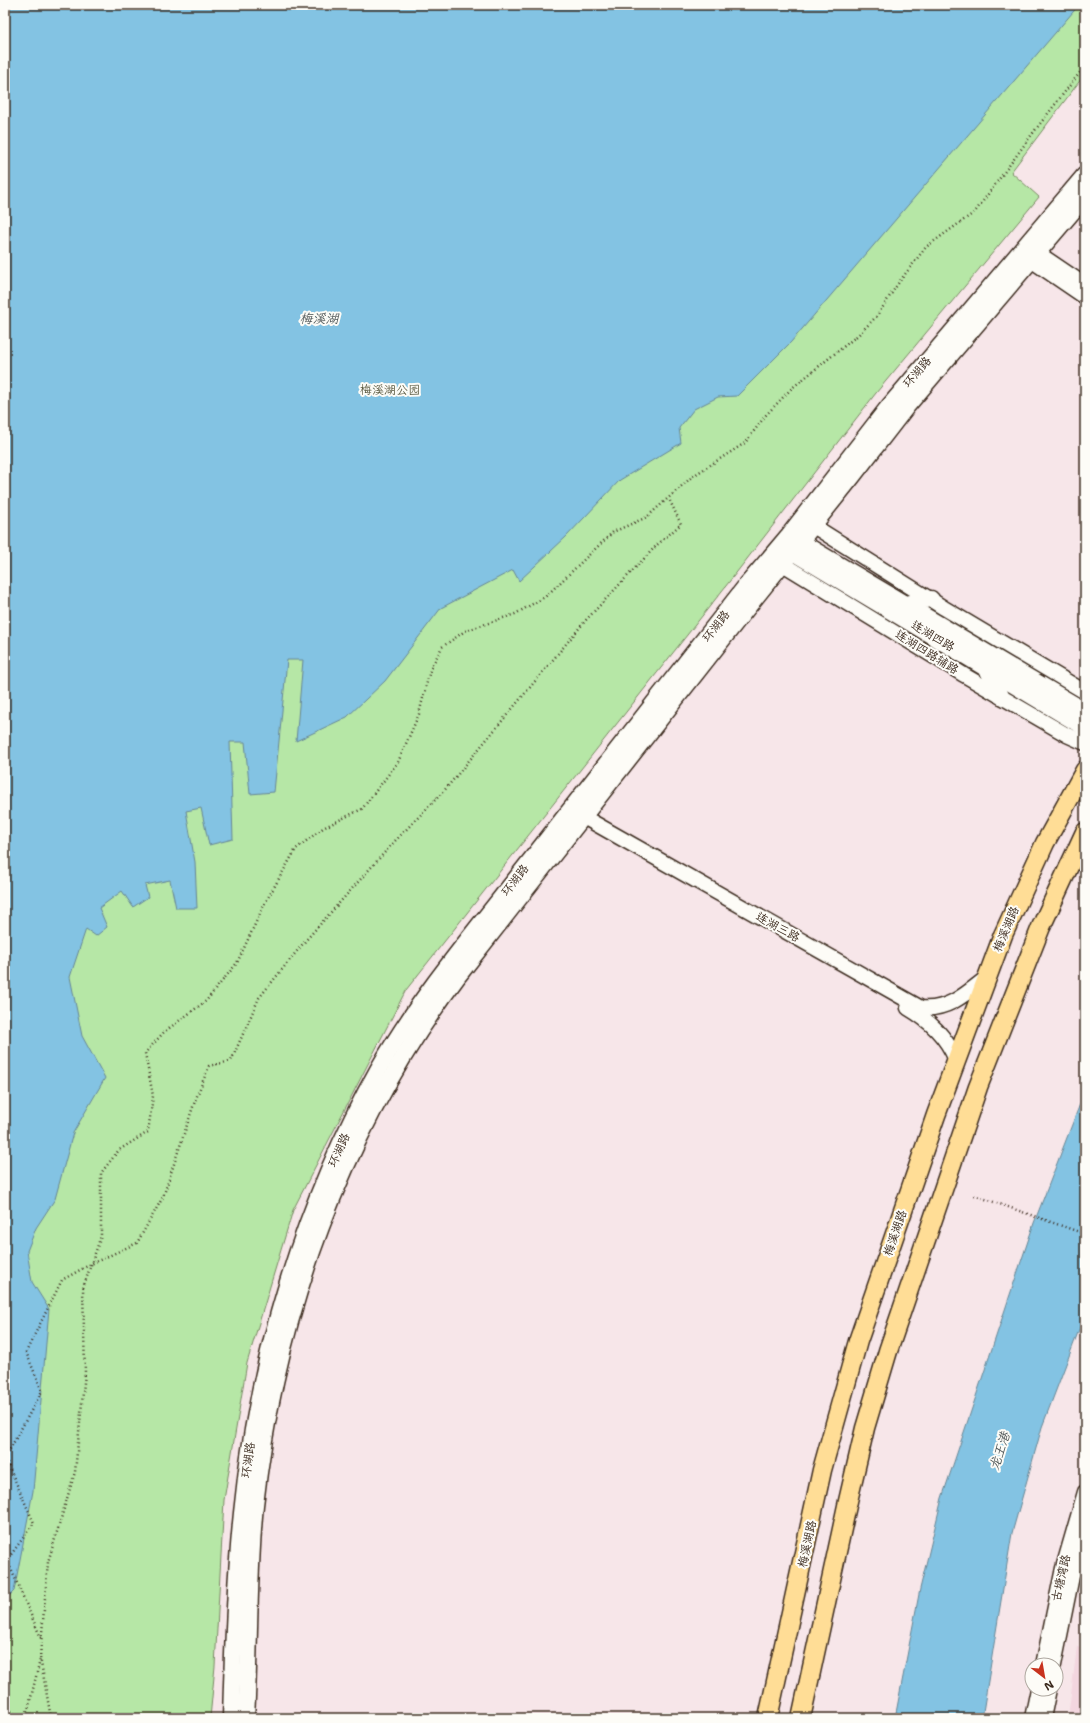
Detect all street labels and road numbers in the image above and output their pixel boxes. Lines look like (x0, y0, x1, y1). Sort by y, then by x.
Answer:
street label: 环湖路 (899, 353, 935, 391)
street label: 环湖路 (699, 607, 733, 645)
street label: 连湖四路 (908, 617, 958, 655)
street label: 连湖四路辅路 (892, 626, 962, 678)
street label: 环湖路 (498, 861, 532, 899)
street label: 梅溪湖路 (989, 904, 1023, 954)
street label: 连湖三路 (753, 908, 803, 946)
street label: 环湖路 (324, 1130, 354, 1170)
street label: 梅溪湖路 (880, 1208, 910, 1258)
street label: 环湖路 (238, 1441, 258, 1479)
street label: 梅溪湖路 (794, 1519, 820, 1569)
street label: 古塘湾路 (1048, 1553, 1074, 1603)

